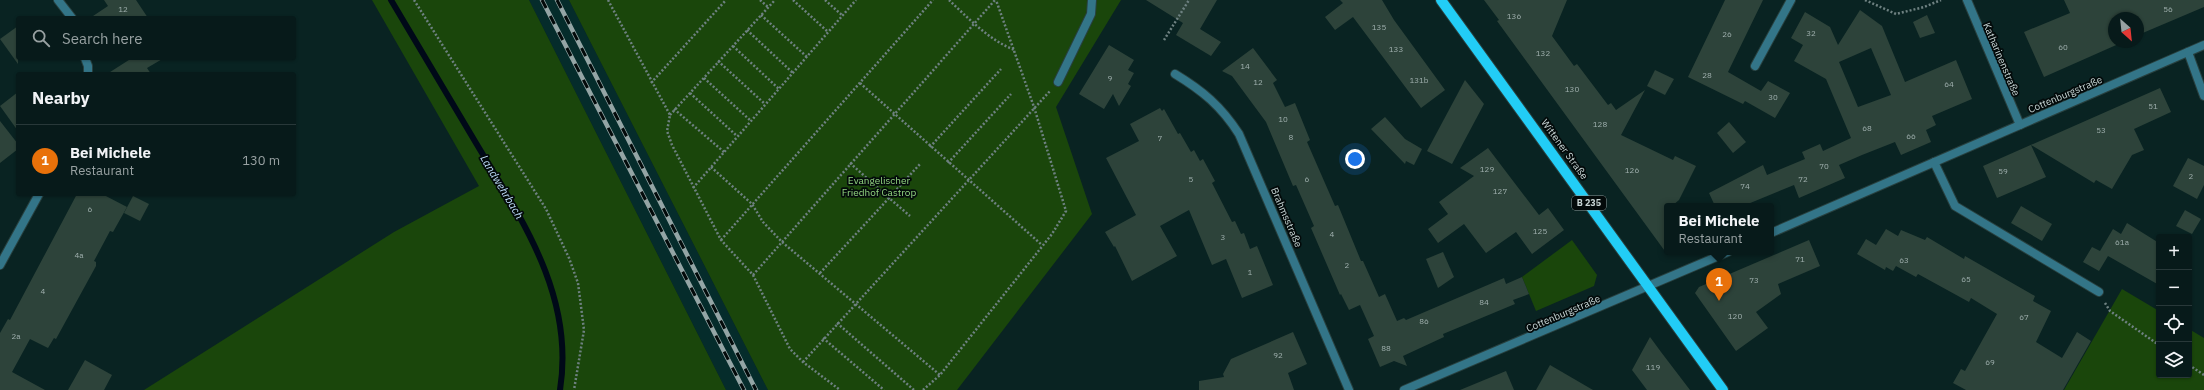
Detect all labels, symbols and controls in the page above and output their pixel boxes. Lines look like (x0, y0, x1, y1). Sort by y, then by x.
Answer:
house number: 12 (118, 4, 128, 14)
house number: 56 (2163, 4, 2173, 14)
house number: 136 (1507, 11, 1521, 21)
north arrow (2108, 12, 2144, 48)
search box (16, 16, 296, 60)
street label: Katharinenstraße (1980, 21, 2023, 98)
house number: 135 (1372, 22, 1386, 32)
icon: search (30, 27, 52, 49)
house number: 32 (1806, 28, 1816, 38)
text: Search here (62, 29, 142, 48)
house number: 26 (1722, 29, 1732, 39)
house number: 60 (2058, 42, 2068, 52)
house number: 133 (1389, 44, 1403, 54)
house number: 132 (1536, 48, 1550, 58)
house number: 14 (1240, 61, 1250, 71)
house number: 28 (1702, 70, 1712, 80)
house number: 9 (1108, 73, 1113, 83)
street label: Cottenburgstraße (2026, 73, 2105, 116)
house number: 131b (1409, 75, 1429, 85)
house number: 12 (1253, 77, 1263, 87)
house number: 64 (1944, 79, 1954, 89)
house number: 130 (1565, 84, 1579, 94)
text: Nearby (32, 87, 90, 109)
house number: 30 (1768, 92, 1778, 102)
house number: 51 (2148, 101, 2158, 111)
house number: 10 (1278, 114, 1288, 124)
street label: Wittener Straße (1538, 117, 1591, 182)
house number: 128 (1593, 119, 1607, 129)
house number: 68 (1862, 123, 1872, 133)
house number: 53 (2096, 125, 2106, 135)
house number: 66 (1906, 131, 1916, 141)
house number: 8 (1289, 132, 1294, 142)
house number: 7 (1158, 133, 1163, 143)
text: Bei Michele (70, 143, 151, 162)
your location (1345, 149, 1365, 169)
text: 1 (41, 152, 49, 169)
text: 130 m (242, 152, 280, 169)
water label: Landwehrbach (477, 152, 527, 222)
house number: 70 (1819, 161, 1829, 171)
text: Restaurant (70, 162, 134, 179)
house number: 129 (1480, 164, 1494, 174)
house number: 126 (1625, 165, 1639, 175)
house number: 59 (1998, 166, 2008, 176)
house number: 2 (2189, 171, 2194, 181)
park label: Evangelischer Friedhof Castrop (842, 174, 916, 199)
house number: 5 (1189, 174, 1194, 184)
house number: 6 (1305, 174, 1310, 184)
house number: 72 (1798, 174, 1808, 184)
house number: 74 (1740, 181, 1750, 191)
street label: Brahmsstraße (1268, 185, 1305, 250)
house number: 127 (1493, 186, 1507, 196)
road number: B 235 (1572, 196, 1606, 210)
popup (1664, 203, 1774, 255)
house number: 6 (88, 204, 93, 214)
text: Bei Michele (1679, 211, 1759, 230)
house number: 125 (1533, 226, 1547, 236)
house number: 4 (1330, 229, 1335, 239)
text: Restaurant (1679, 230, 1743, 247)
house number: 3 (1221, 232, 1226, 242)
map controls (2156, 234, 2192, 378)
button: + (2156, 234, 2192, 270)
house number: 61a (2115, 237, 2130, 247)
house number: 4a (74, 250, 84, 260)
house number: 71 (1795, 254, 1805, 264)
house number: 63 (1899, 255, 1909, 265)
house number: 2 (1345, 260, 1350, 270)
house number: 1 (1248, 267, 1253, 277)
pin: 1 (1706, 268, 1732, 301)
button: − (2156, 270, 2192, 306)
house number: 65 (1961, 274, 1971, 284)
house number: 73 (1749, 275, 1759, 285)
house number: 4 (41, 286, 46, 296)
street label: Cottenburgstraße (1524, 292, 1603, 335)
house number: 84 (1479, 297, 1489, 307)
button: locate (2156, 306, 2192, 342)
house number: 120 (1728, 311, 1742, 321)
house number: 67 (2019, 312, 2029, 322)
house number: 86 (1419, 316, 1429, 326)
house number: 2a (11, 331, 21, 341)
button: layers (2156, 342, 2192, 378)
house number: 88 (1381, 343, 1391, 353)
house number: 92 (1273, 350, 1283, 360)
house number: 69 (1985, 357, 1995, 367)
house number: 119 (1646, 362, 1660, 372)

